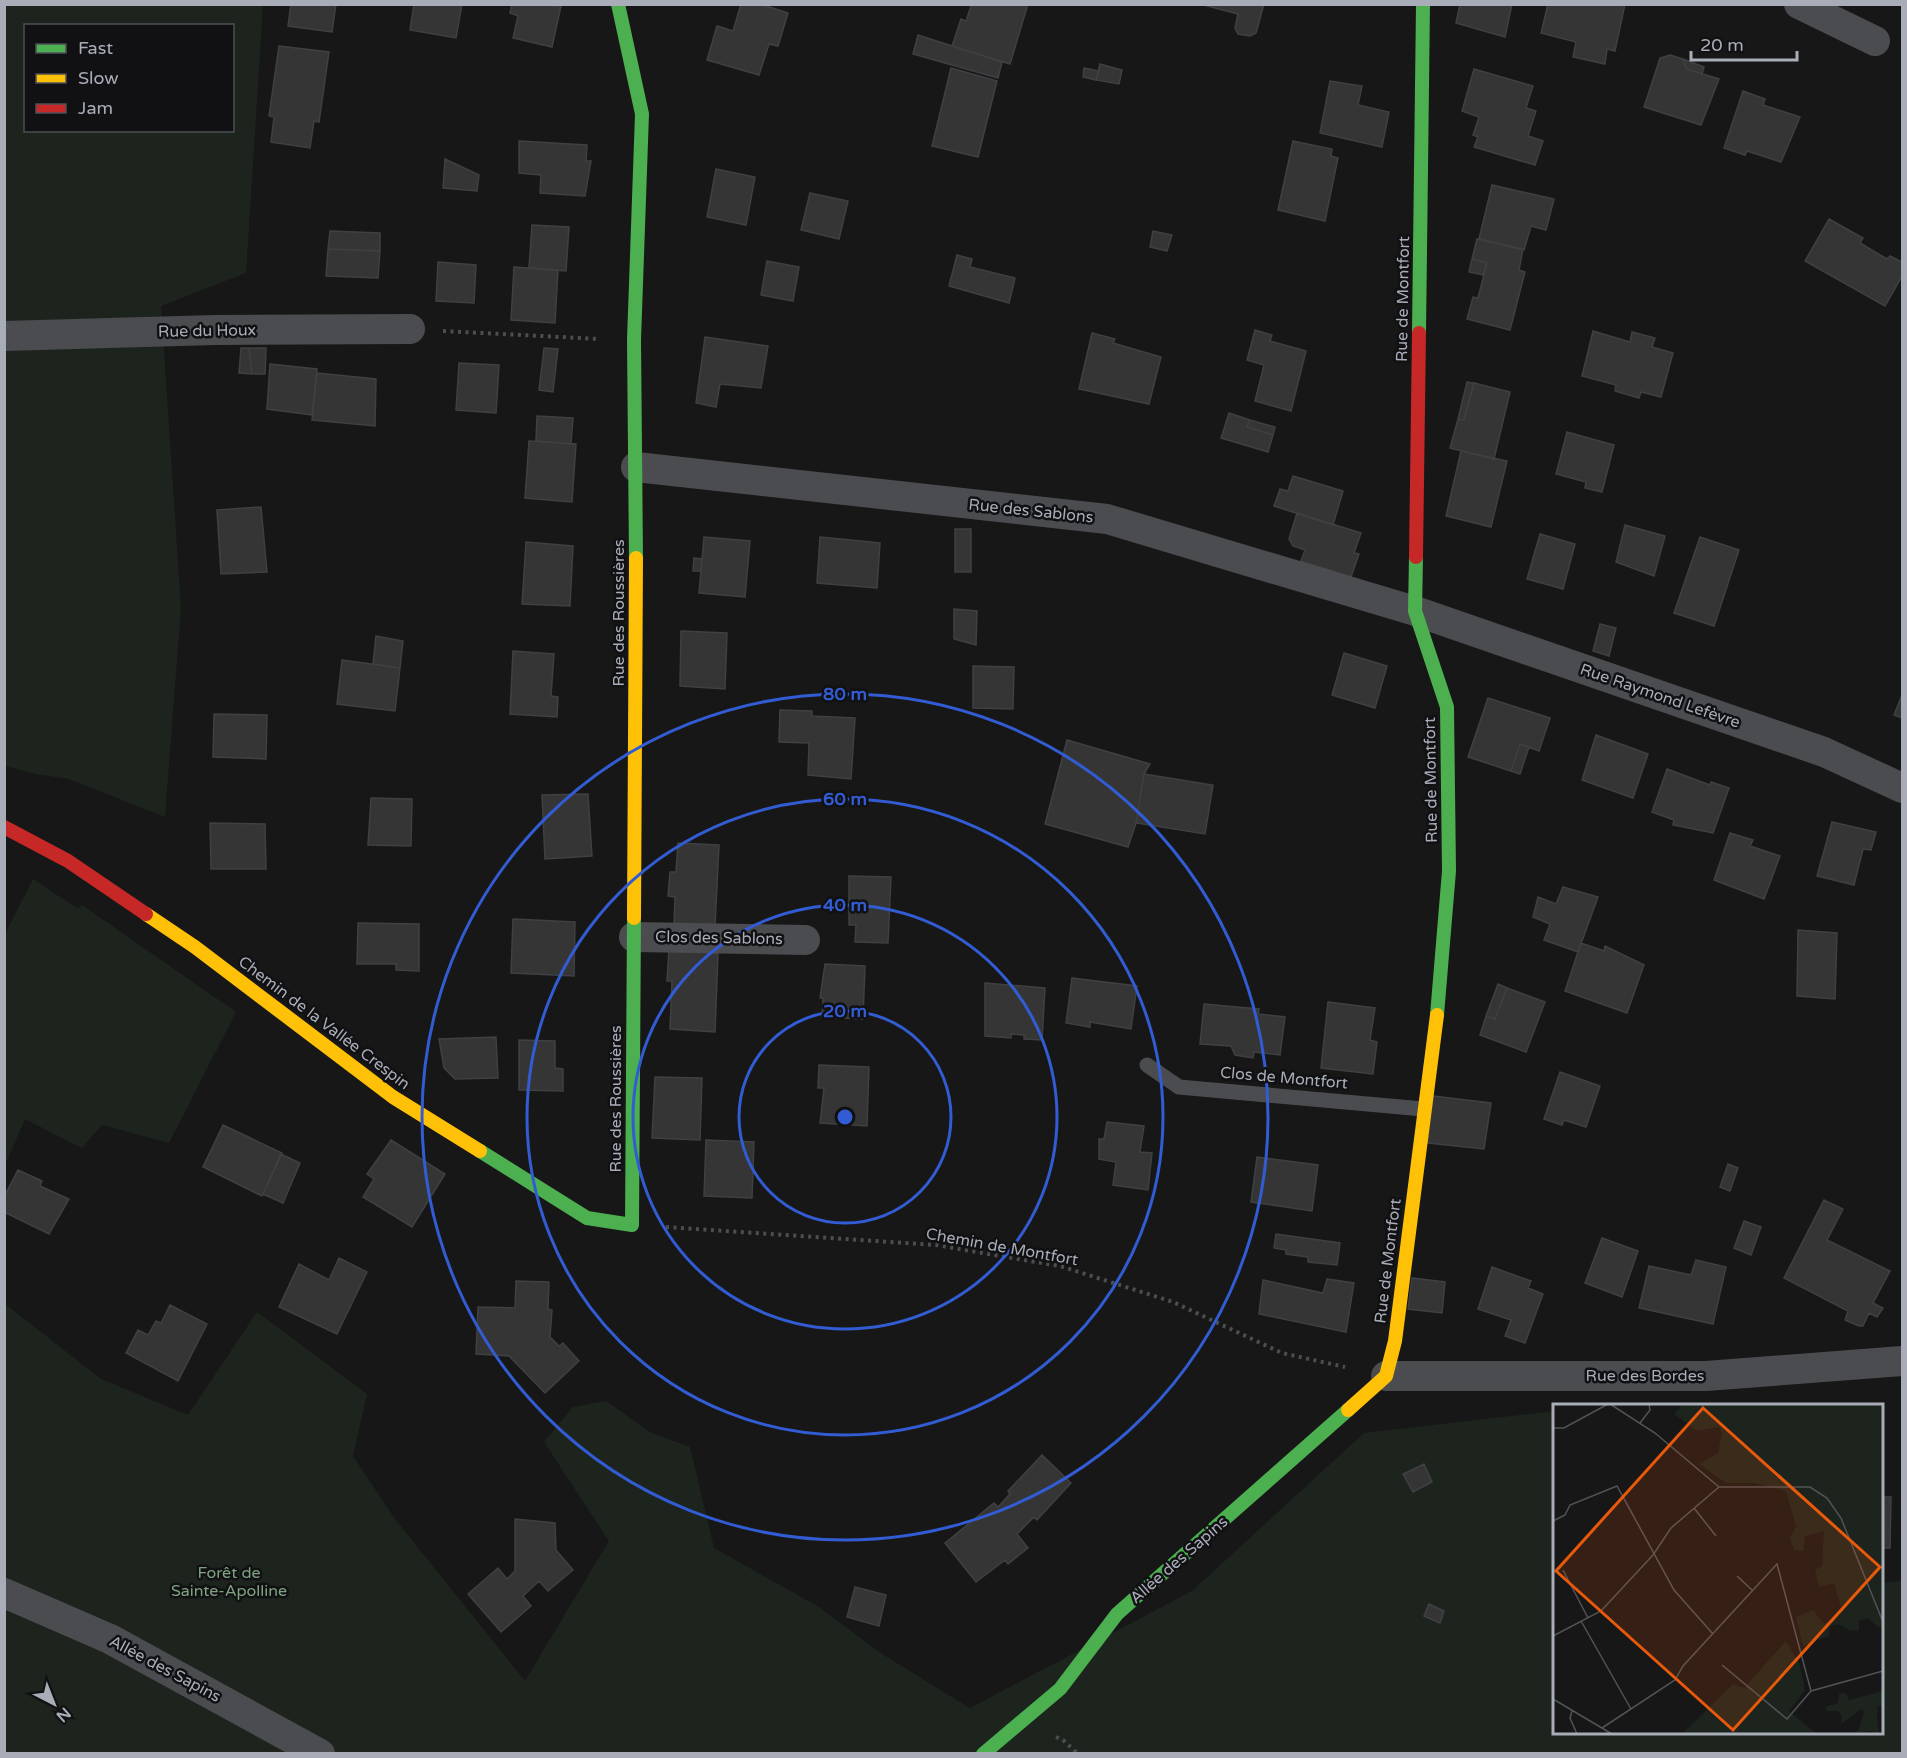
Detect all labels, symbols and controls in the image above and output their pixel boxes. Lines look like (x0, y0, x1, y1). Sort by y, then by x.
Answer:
legend (24, 24, 234, 132)
scale bar (1691, 24, 1798, 62)
text: 20 m (1700, 34, 1744, 56)
text: Fast (78, 37, 113, 59)
text: Slow (78, 67, 119, 89)
text: Jam (78, 97, 113, 119)
street label: Rue de Montfort (1392, 236, 1414, 362)
street label: Rue du Houx (158, 320, 256, 342)
street label: Rue des Sablons (968, 494, 1094, 528)
street label: Rue des Roussières (609, 539, 629, 687)
street label: Rue Raymond Lefèvre (1577, 659, 1743, 733)
text: 80 m (823, 683, 867, 705)
street label: Rue de Montfort (1420, 717, 1442, 843)
text: 60 m (823, 788, 867, 810)
text: 40 m (823, 894, 867, 916)
street label: Clos des Sablons (655, 927, 783, 949)
street label: Chemin de la Vallée Crespin (234, 952, 414, 1094)
text: 20 m (823, 1000, 867, 1022)
street label: Rue des Roussières (606, 1025, 626, 1173)
street label: Clos de Montfort (1219, 1062, 1349, 1094)
centre of rings (835, 1107, 855, 1127)
street label: Rue de Montfort (1370, 1197, 1406, 1325)
street label: Chemin de Montfort (924, 1224, 1080, 1270)
street label: Rue des Bordes (1586, 1366, 1704, 1386)
inset map (1553, 1404, 1883, 1734)
street label: Allée des Sapins (1126, 1512, 1232, 1608)
park label: Forêt de Sainte-Apolline (171, 1563, 287, 1601)
street label: Allée des Sapins (106, 1631, 224, 1707)
north arrow (24, 1674, 84, 1734)
text: N (52, 1703, 75, 1726)

